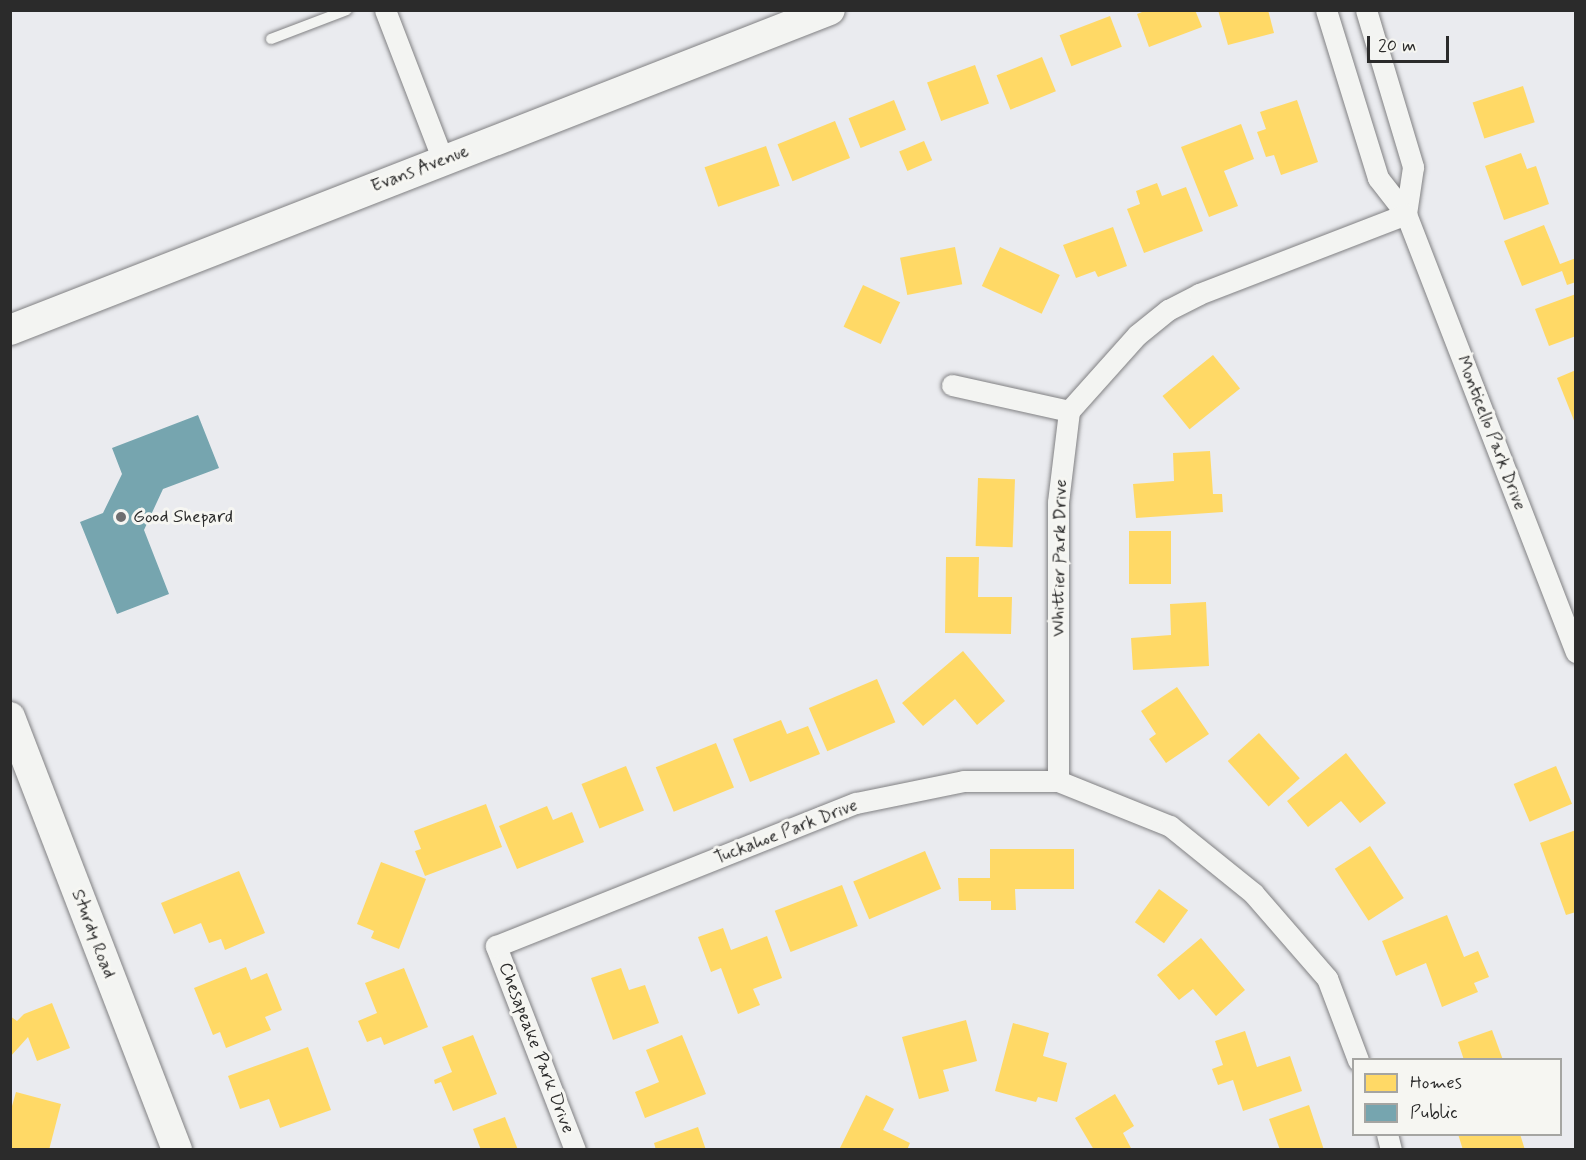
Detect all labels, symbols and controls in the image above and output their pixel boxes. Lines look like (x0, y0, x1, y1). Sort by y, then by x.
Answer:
scale bar (1370, 24, 1452, 62)
text: 20 m (1378, 34, 1416, 58)
street label: Evans Avenue (367, 140, 473, 198)
street label: Monticello Park Drive (1452, 354, 1530, 512)
street label: Whittier Park Drive (1048, 481, 1072, 635)
place label: Good Shepard (133, 506, 233, 528)
marker: Good Shepard (114, 510, 128, 524)
street label: Tuckahoe Park Drive (711, 795, 861, 869)
street label: Sturdy Road (66, 887, 120, 981)
street label: Chesapeake Park Drive (495, 962, 577, 1134)
legend (1352, 1058, 1562, 1136)
text: Homes (1410, 1071, 1462, 1095)
text: Public (1410, 1101, 1458, 1125)

